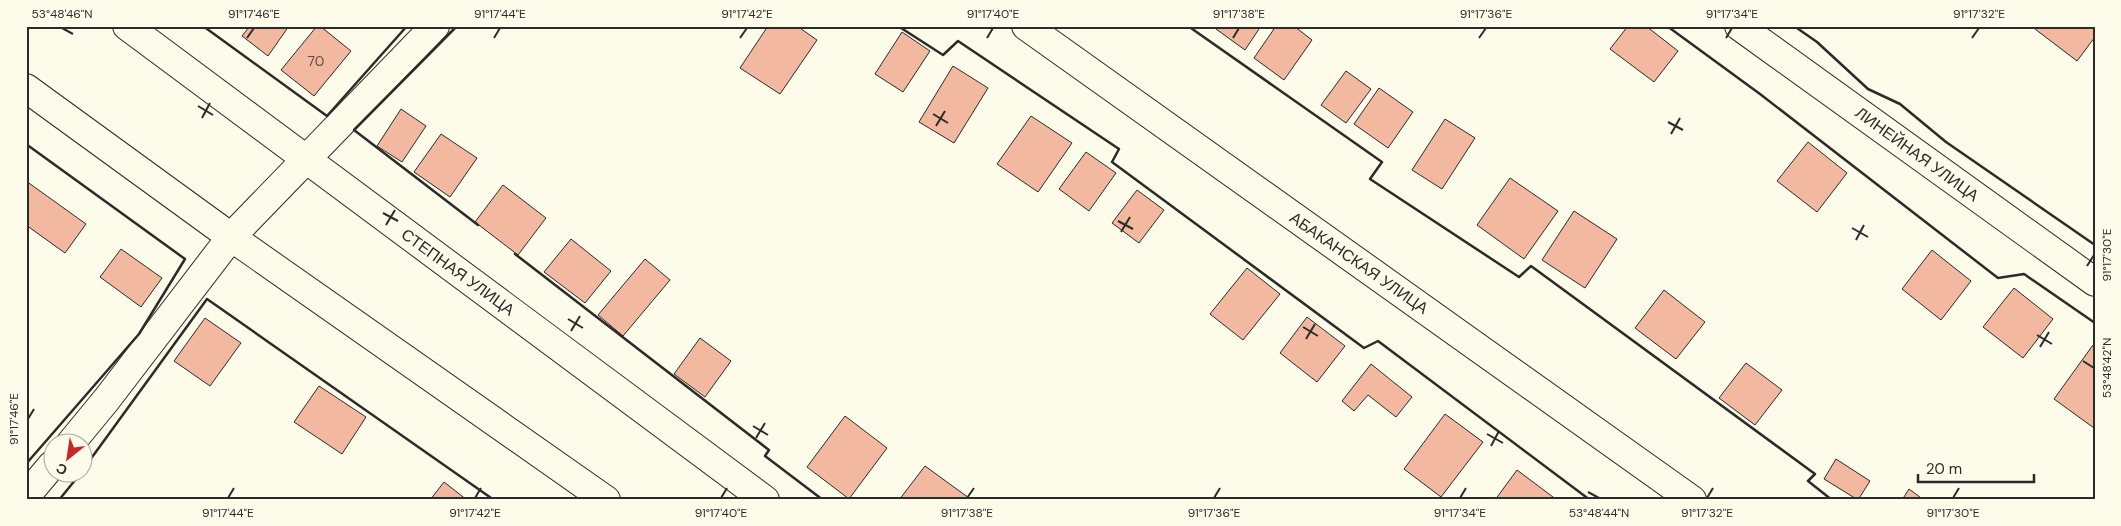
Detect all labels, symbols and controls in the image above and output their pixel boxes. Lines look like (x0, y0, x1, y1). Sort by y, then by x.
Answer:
text: 53°48'46"N (32, 6, 93, 22)
text: 91°17'46"E (228, 6, 280, 22)
text: 91°17'44"E (474, 6, 526, 22)
text: 91°17'42"E (721, 6, 773, 22)
text: 91°17'40"E (967, 6, 1020, 22)
text: 91°17'38"E (1213, 6, 1265, 22)
text: 91°17'36"E (1460, 6, 1512, 22)
text: 91°17'34"E (1706, 6, 1758, 22)
text: 91°17'32"E (1953, 6, 2005, 22)
house number: 70 (308, 52, 324, 70)
street label: ЛИНЕЙНАЯ УЛИЦА (1851, 102, 1983, 206)
street label: АБАКАНСКАЯ УЛИЦА (1286, 207, 1433, 319)
street label: СТЕПНАЯ УЛИЦА (397, 224, 519, 320)
text: 91°17'30"E (2099, 228, 2115, 282)
text: 53°48'42"N (2099, 338, 2115, 398)
text: 91°17'46"E (6, 393, 22, 445)
north arrow (42, 434, 92, 484)
scale bar (1918, 451, 2035, 483)
text: С (53, 459, 70, 480)
text: 20 m (1926, 459, 1962, 479)
text: 91°17'44"E (202, 505, 254, 521)
text: 91°17'42"E (449, 505, 501, 521)
text: 91°17'40"E (695, 505, 748, 521)
text: 91°17'38"E (941, 505, 993, 521)
text: 91°17'36"E (1188, 505, 1240, 521)
text: 91°17'34"E (1434, 505, 1486, 521)
text: 53°48'44"N (1569, 505, 1629, 521)
text: 91°17'32"E (1681, 505, 1733, 521)
text: 91°17'30"E (1926, 505, 1980, 521)

